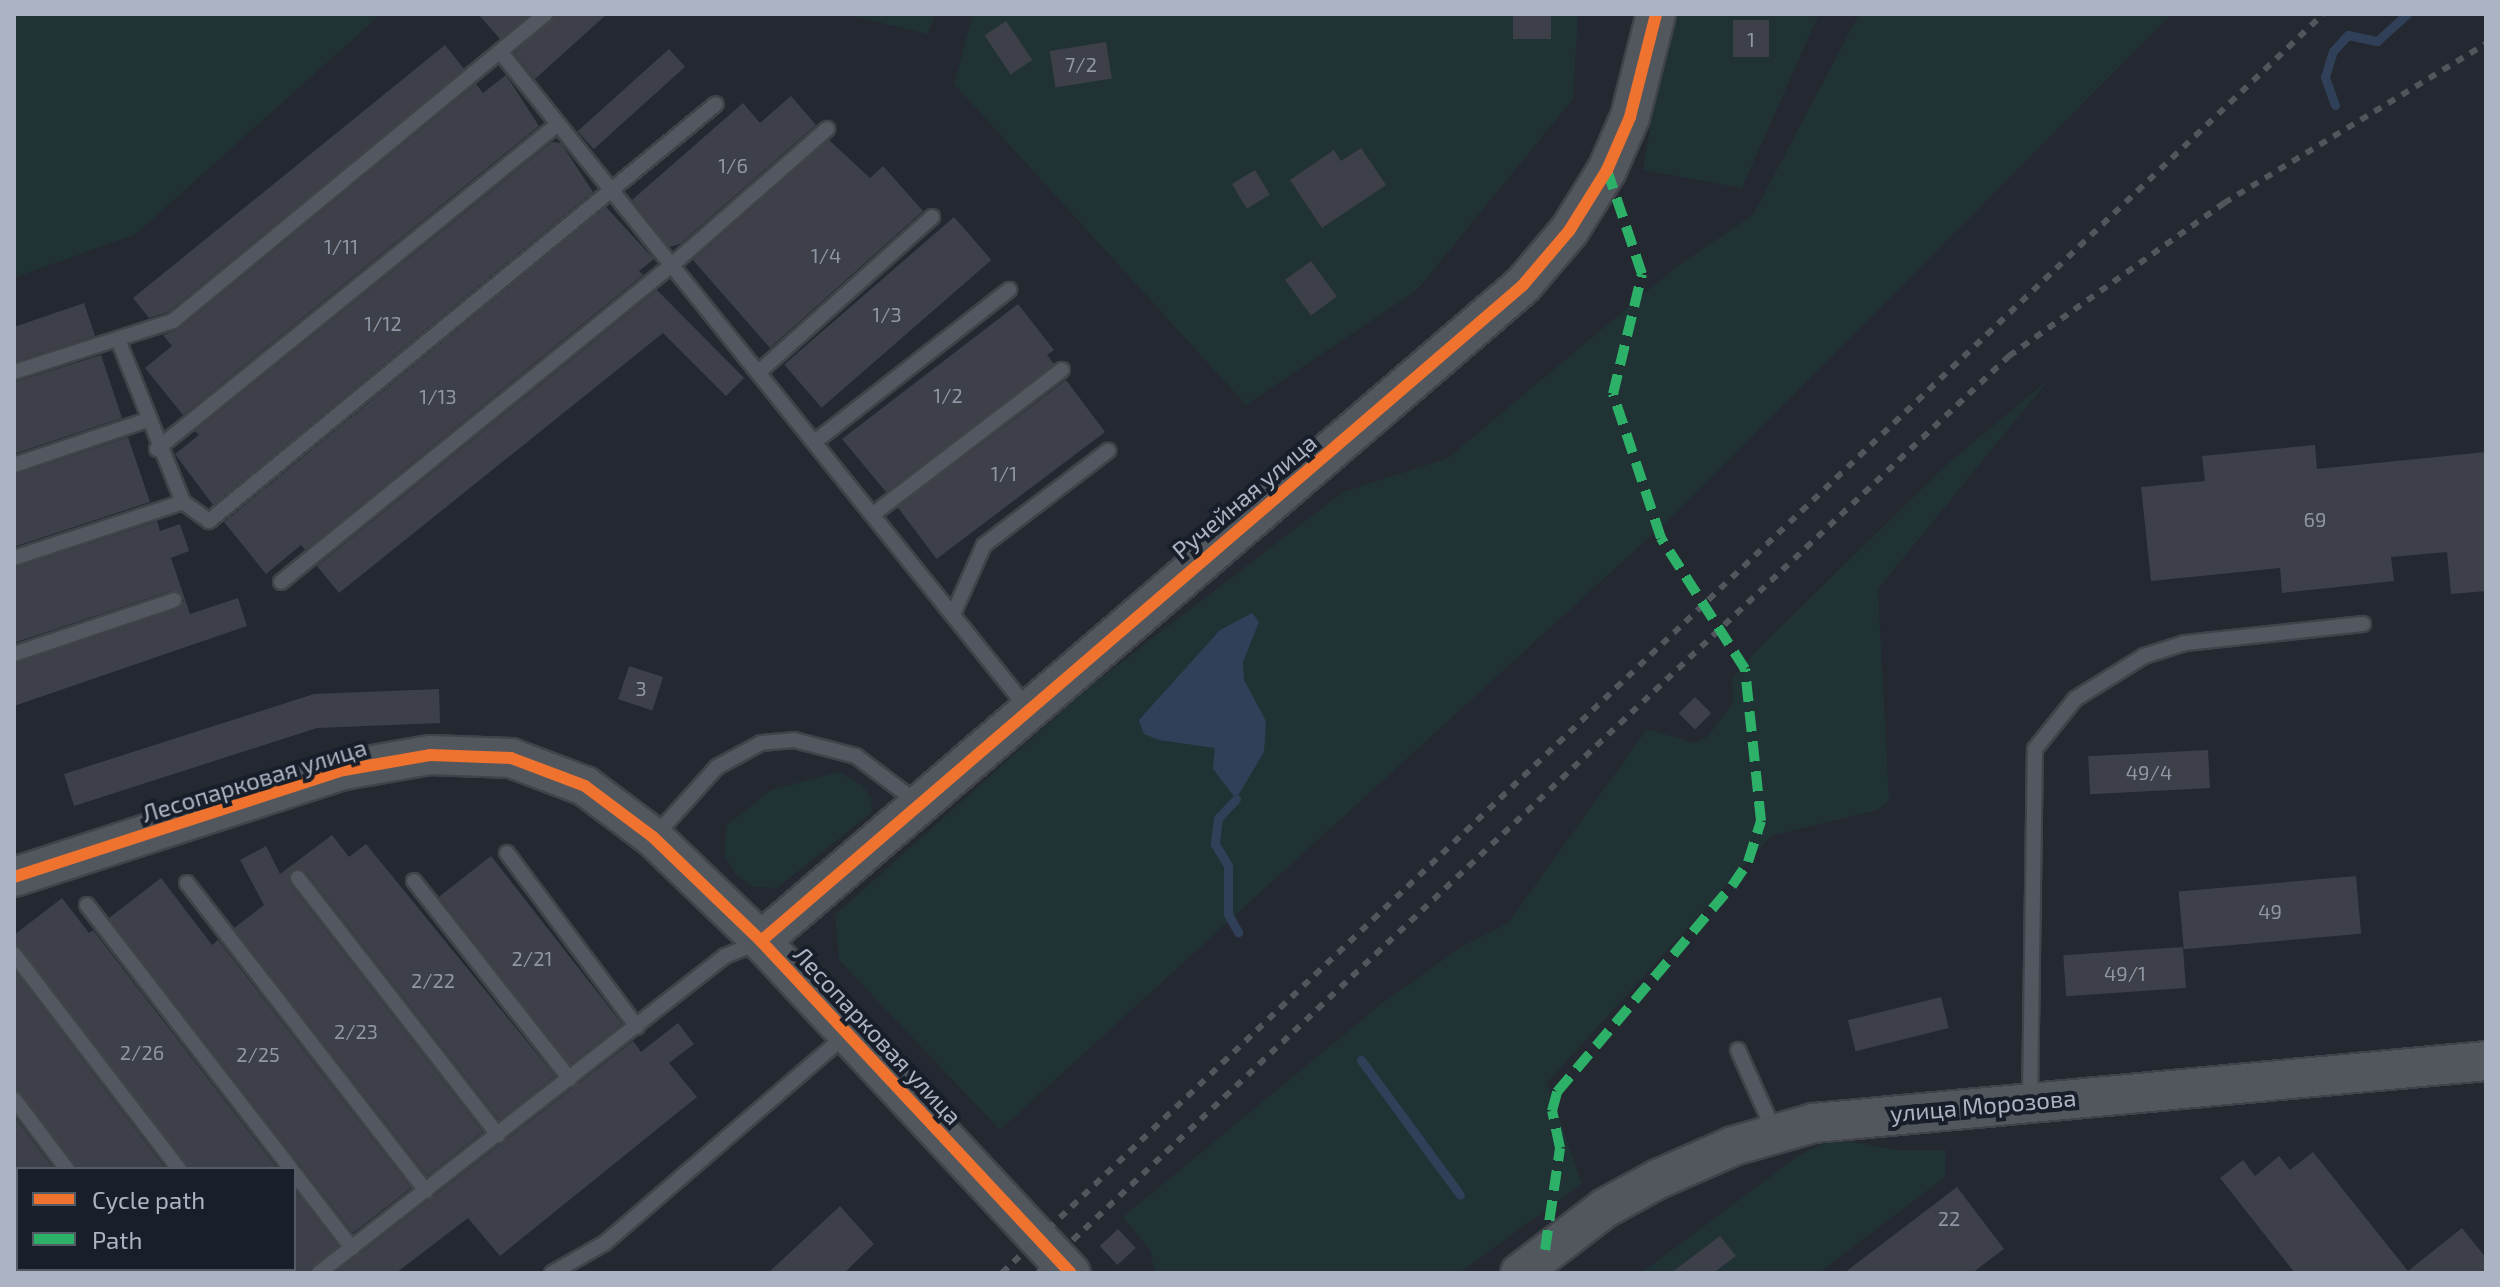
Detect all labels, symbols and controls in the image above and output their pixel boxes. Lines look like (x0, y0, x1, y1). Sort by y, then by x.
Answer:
house number: 1 (1747, 27, 1755, 51)
house number: 7/2 (1065, 52, 1097, 76)
house number: 1/6 (718, 153, 748, 177)
house number: 1/11 (324, 234, 358, 258)
house number: 1/4 (811, 243, 841, 267)
house number: 1/3 (872, 302, 902, 326)
house number: 1/12 (364, 311, 402, 335)
house number: 1/2 (933, 383, 963, 407)
house number: 1/13 (419, 384, 457, 408)
street label: Ручейная улица (1166, 427, 1322, 565)
house number: 1/1 (991, 461, 1017, 485)
house number: 69 (2304, 507, 2326, 531)
house number: 3 (635, 676, 647, 700)
street label: Лесопарковая улица (138, 732, 370, 828)
house number: 49/4 (2126, 760, 2172, 784)
house number: 49 (2258, 899, 2282, 923)
street label: Лесопарковая улица (788, 940, 968, 1130)
house number: 2/21 (512, 946, 552, 970)
house number: 49/1 (2104, 961, 2146, 985)
house number: 2/22 (411, 968, 455, 992)
house number: 2/23 (334, 1019, 378, 1043)
house number: 2/26 (120, 1040, 164, 1064)
house number: 2/25 (236, 1042, 280, 1066)
street label: улица Морозова (1889, 1083, 2077, 1127)
legend (16, 1167, 296, 1271)
text: Cycle path (92, 1185, 205, 1214)
house number: 22 (1938, 1206, 1960, 1230)
text: Path (92, 1225, 142, 1254)

